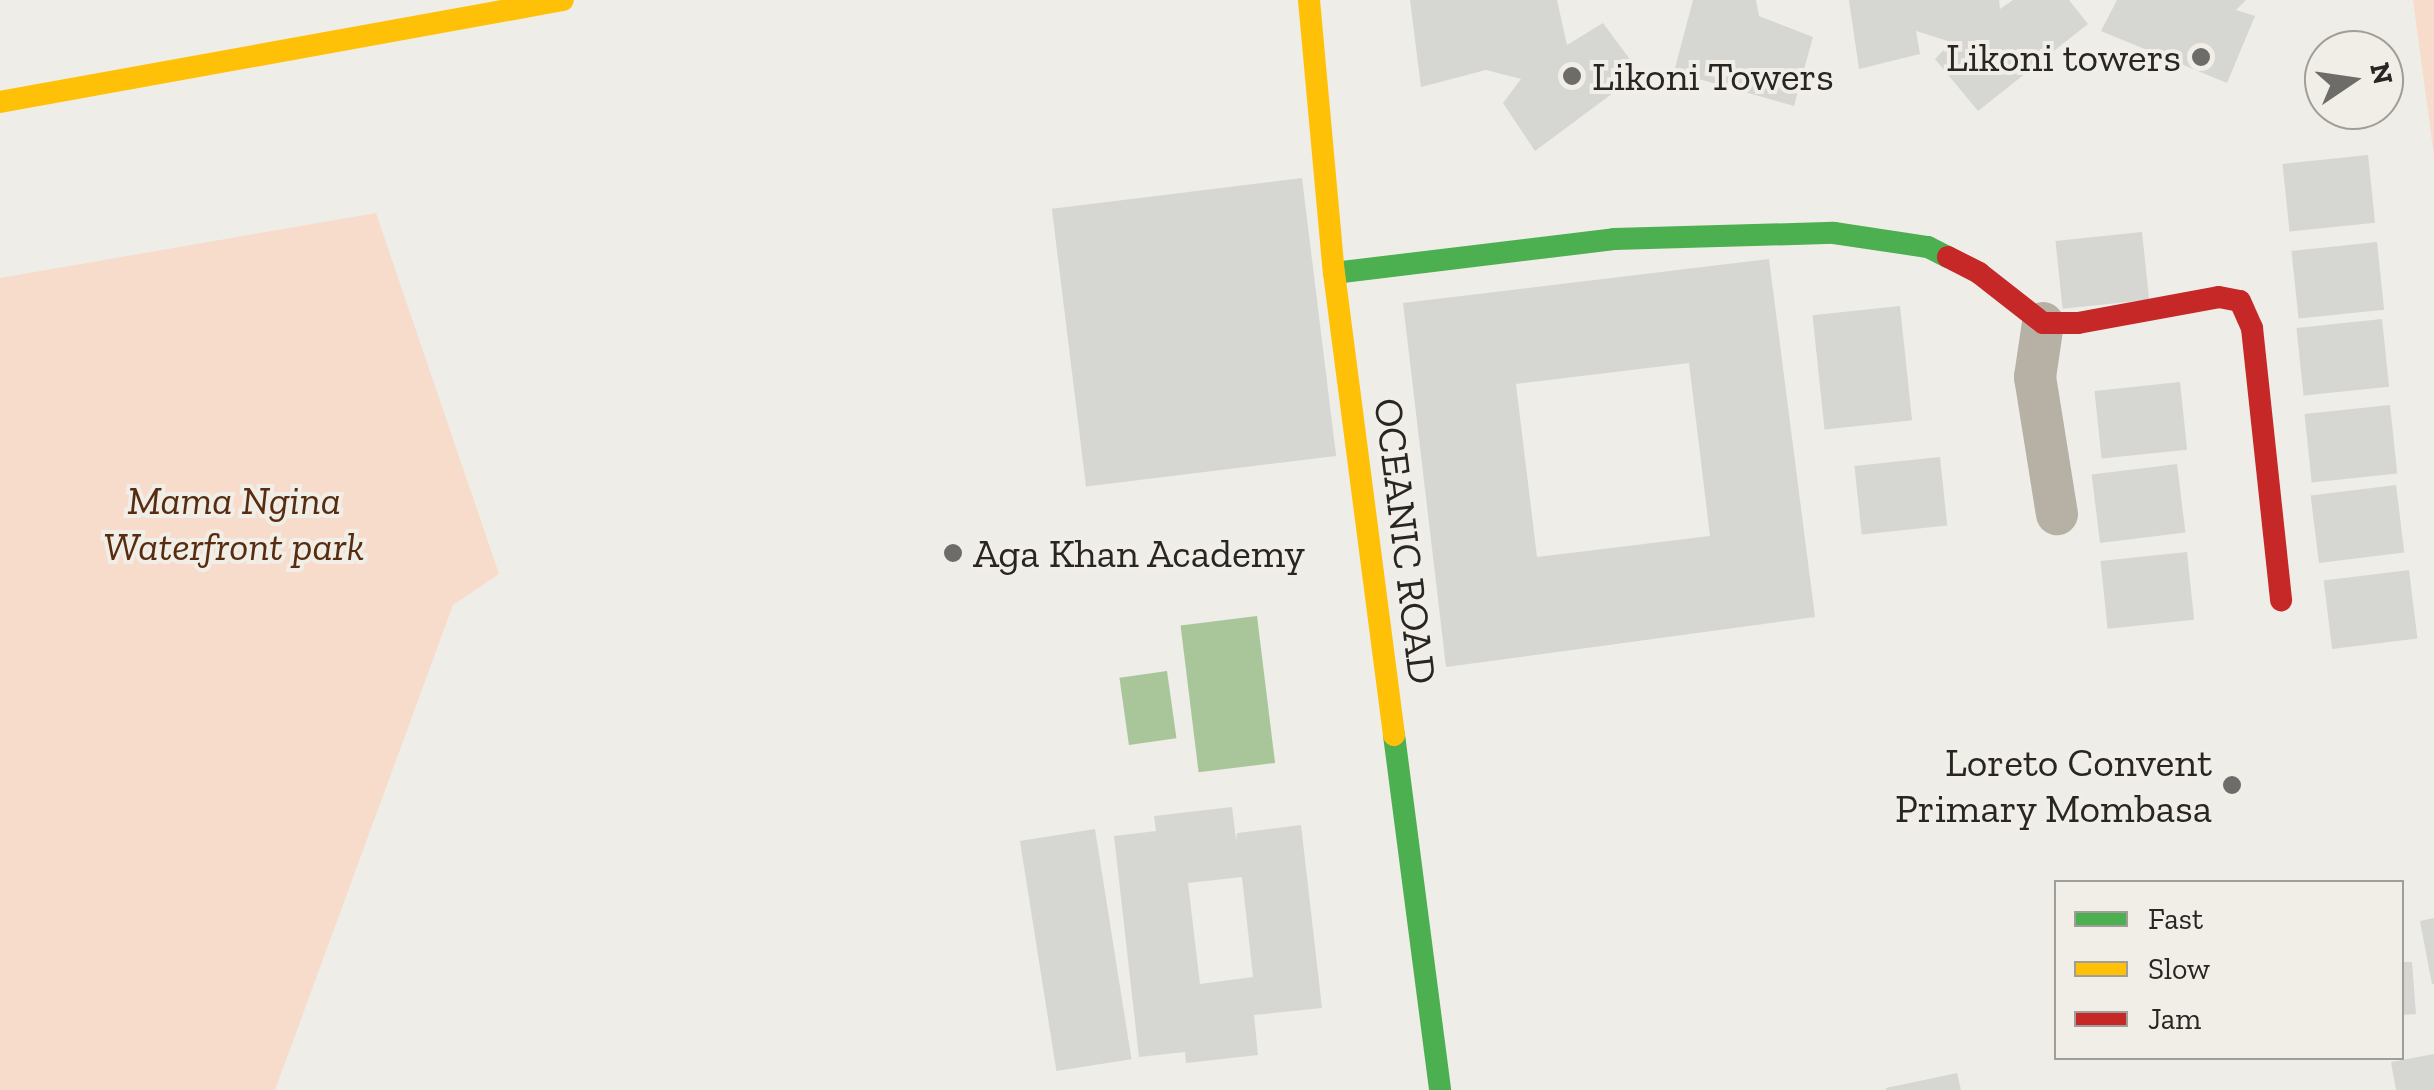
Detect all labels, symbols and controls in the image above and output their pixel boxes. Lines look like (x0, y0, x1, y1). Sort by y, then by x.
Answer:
north arrow (2304, 30, 2404, 130)
place label: Likoni towers (1946, 33, 2181, 81)
marker: Likoni towers (2190, 46, 2212, 68)
place label: Likoni Towers (1592, 52, 1835, 100)
text: N (2363, 60, 2400, 88)
marker: Likoni Towers (1561, 65, 1583, 87)
street label: OCEANIC ROAD (1365, 395, 1447, 687)
park label: Mama Ngina Waterfront park (104, 476, 364, 570)
place label: Aga Khan Academy (973, 529, 1306, 577)
marker: Aga Khan Academy (942, 542, 964, 564)
place label: Loreto Convent Primary Mombasa (1894, 738, 2212, 832)
marker: Loreto Convent Primary Mombasa (2221, 774, 2243, 796)
legend (2054, 880, 2404, 1060)
text: Fast (2148, 901, 2203, 937)
text: Slow (2148, 951, 2210, 987)
text: Jam (2148, 1001, 2201, 1037)

